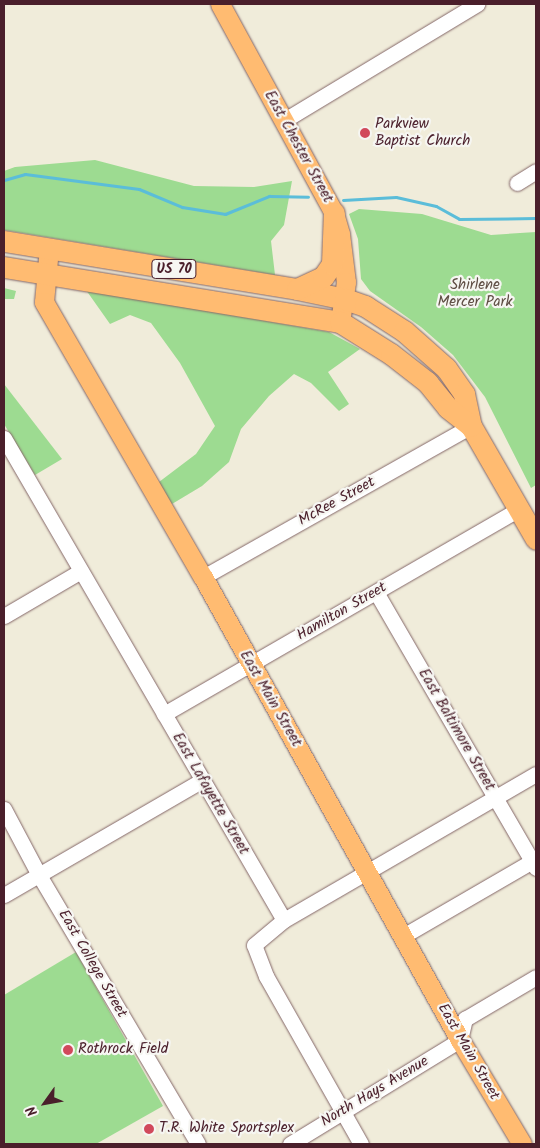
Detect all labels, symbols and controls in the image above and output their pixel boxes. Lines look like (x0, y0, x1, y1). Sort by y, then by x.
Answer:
street label: East Chester Street (260, 88, 336, 206)
place label: Parkview Baptist Church (375, 115, 470, 150)
marker: Parkview Baptist Church (359, 127, 371, 139)
road number: US 70 (150, 258, 198, 280)
park label: Shirlene Mercer Park (437, 276, 513, 311)
street label: McRee Street (296, 474, 378, 530)
street label: Hamilton Street (294, 579, 390, 645)
street label: East Main Street (235, 648, 305, 750)
street label: East Baltimore Street (414, 666, 498, 794)
street label: East Lafayette Street (168, 730, 252, 858)
street label: East College Street (54, 907, 130, 1021)
street label: East Main Street (433, 1001, 503, 1103)
place label: Rothrock Field (78, 1041, 168, 1059)
marker: Rothrock Field (62, 1044, 74, 1056)
street label: North Hays Avenue (318, 1053, 432, 1131)
north arrow (20, 1078, 70, 1128)
text: N (21, 1101, 44, 1121)
place label: T.R. White Sportsplex (159, 1120, 294, 1138)
marker: T.R. White Sportsplex (143, 1123, 155, 1135)

